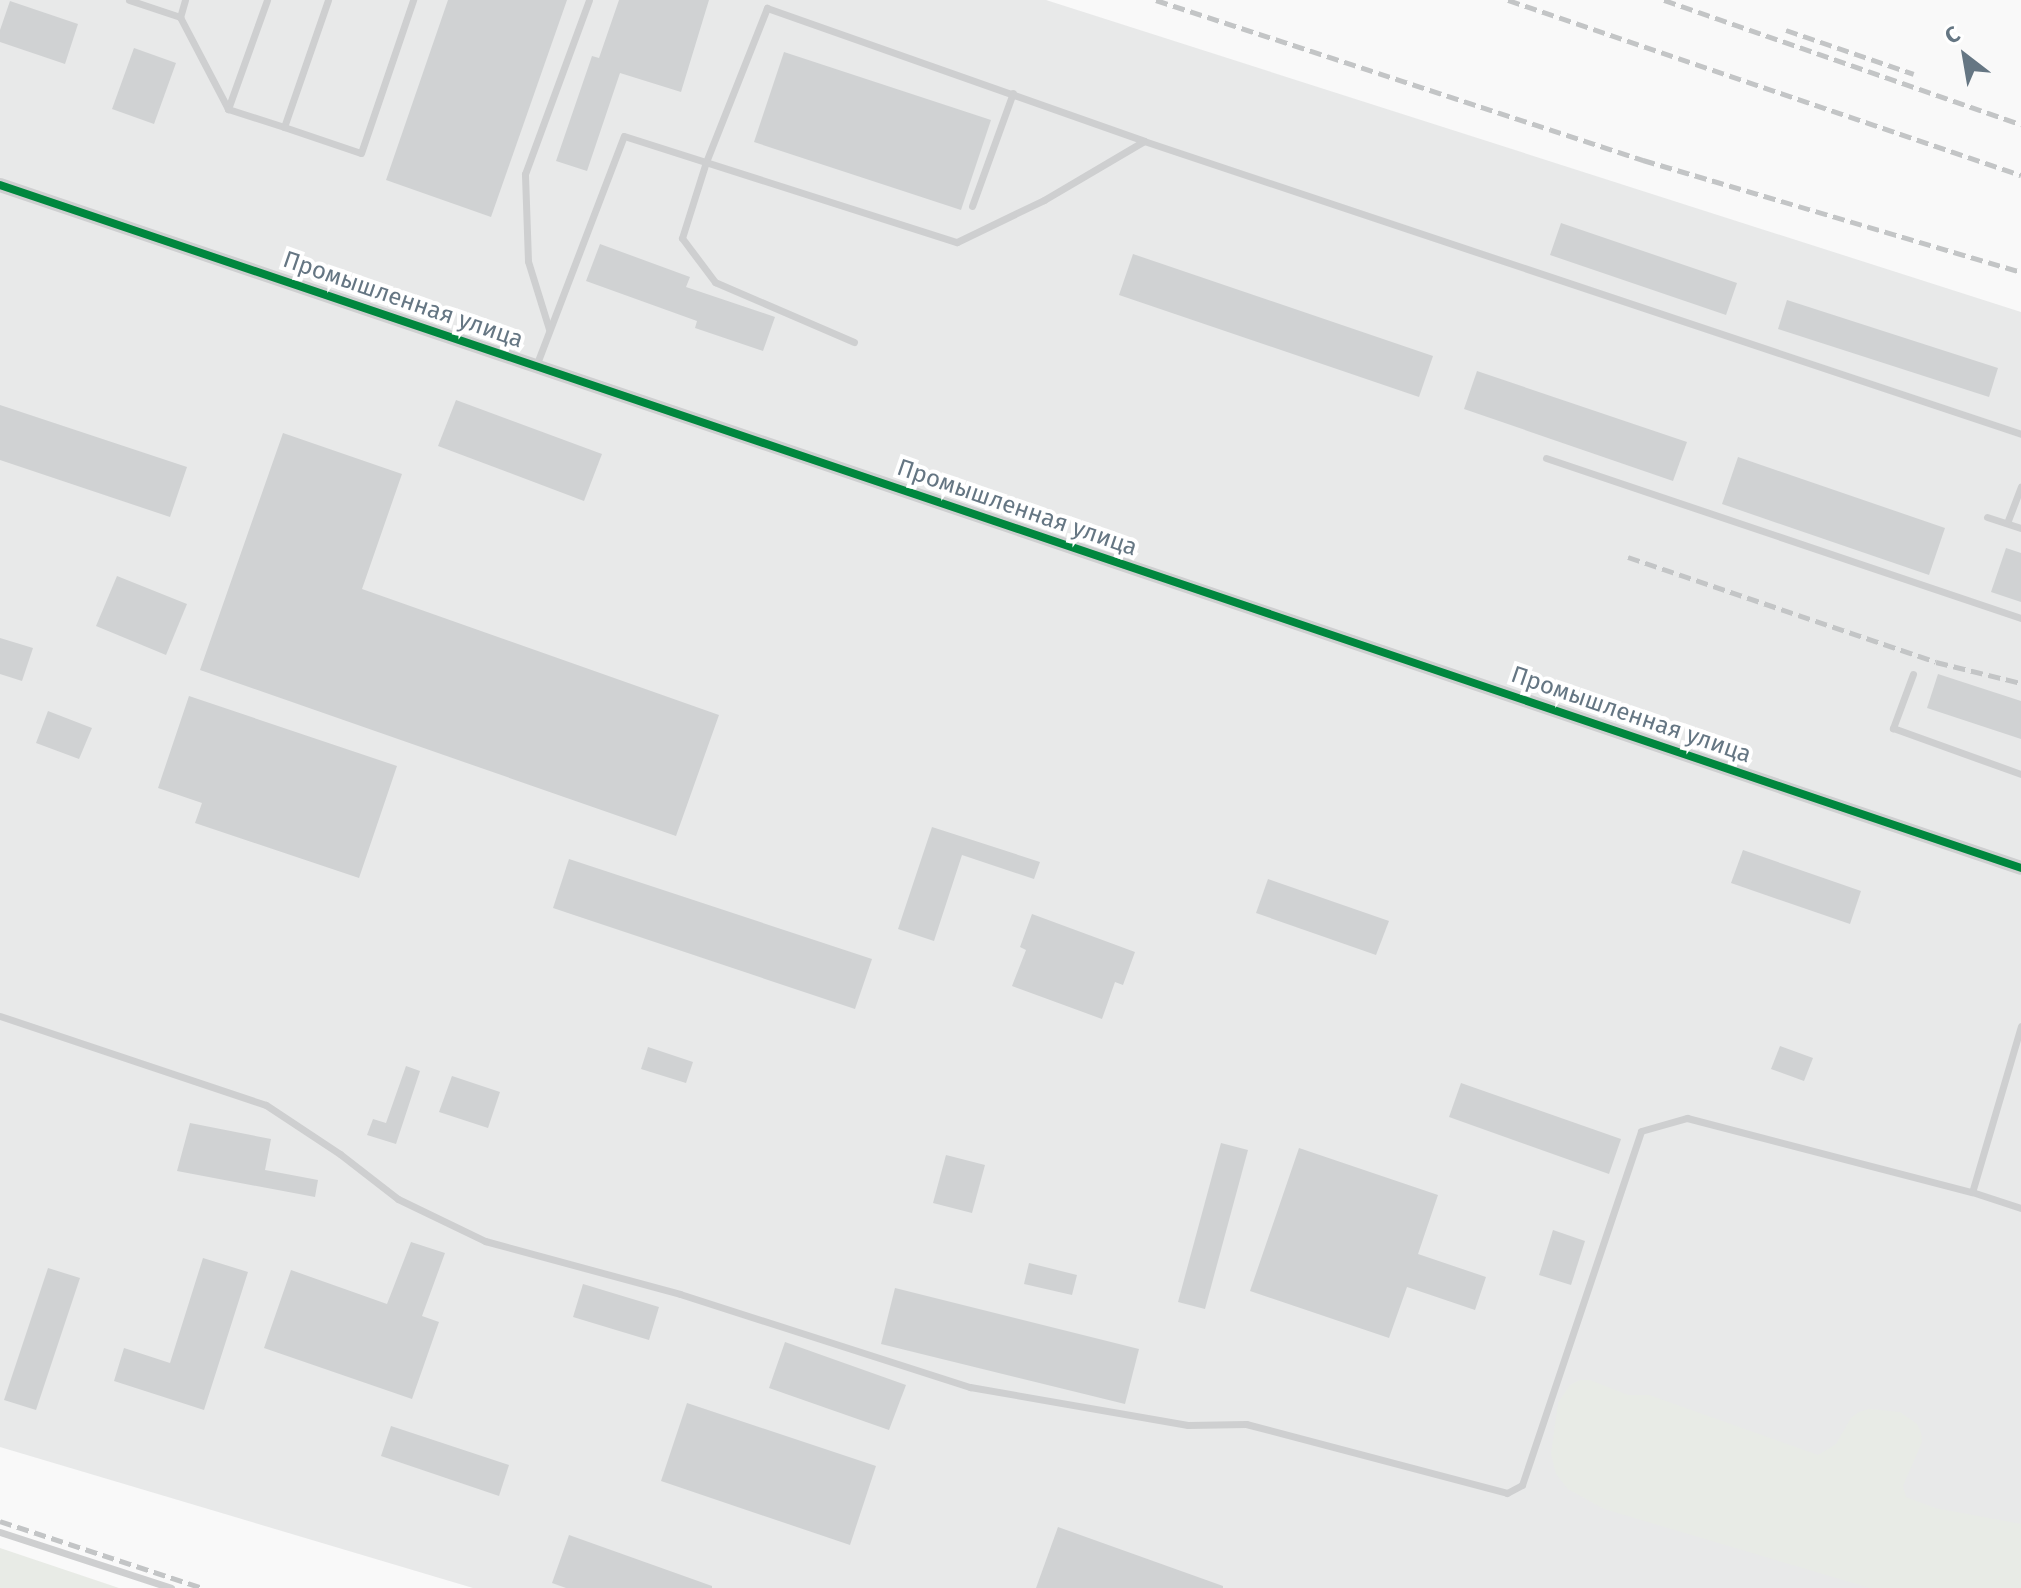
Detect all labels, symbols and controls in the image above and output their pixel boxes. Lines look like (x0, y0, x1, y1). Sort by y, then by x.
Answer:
north arrow (1925, 16, 2005, 96)
text: С (1940, 20, 1965, 50)
street label: Промышленная улица (279, 245, 527, 355)
street label: Промышленная улица (893, 453, 1141, 563)
street label: Промышленная улица (1507, 660, 1755, 770)

